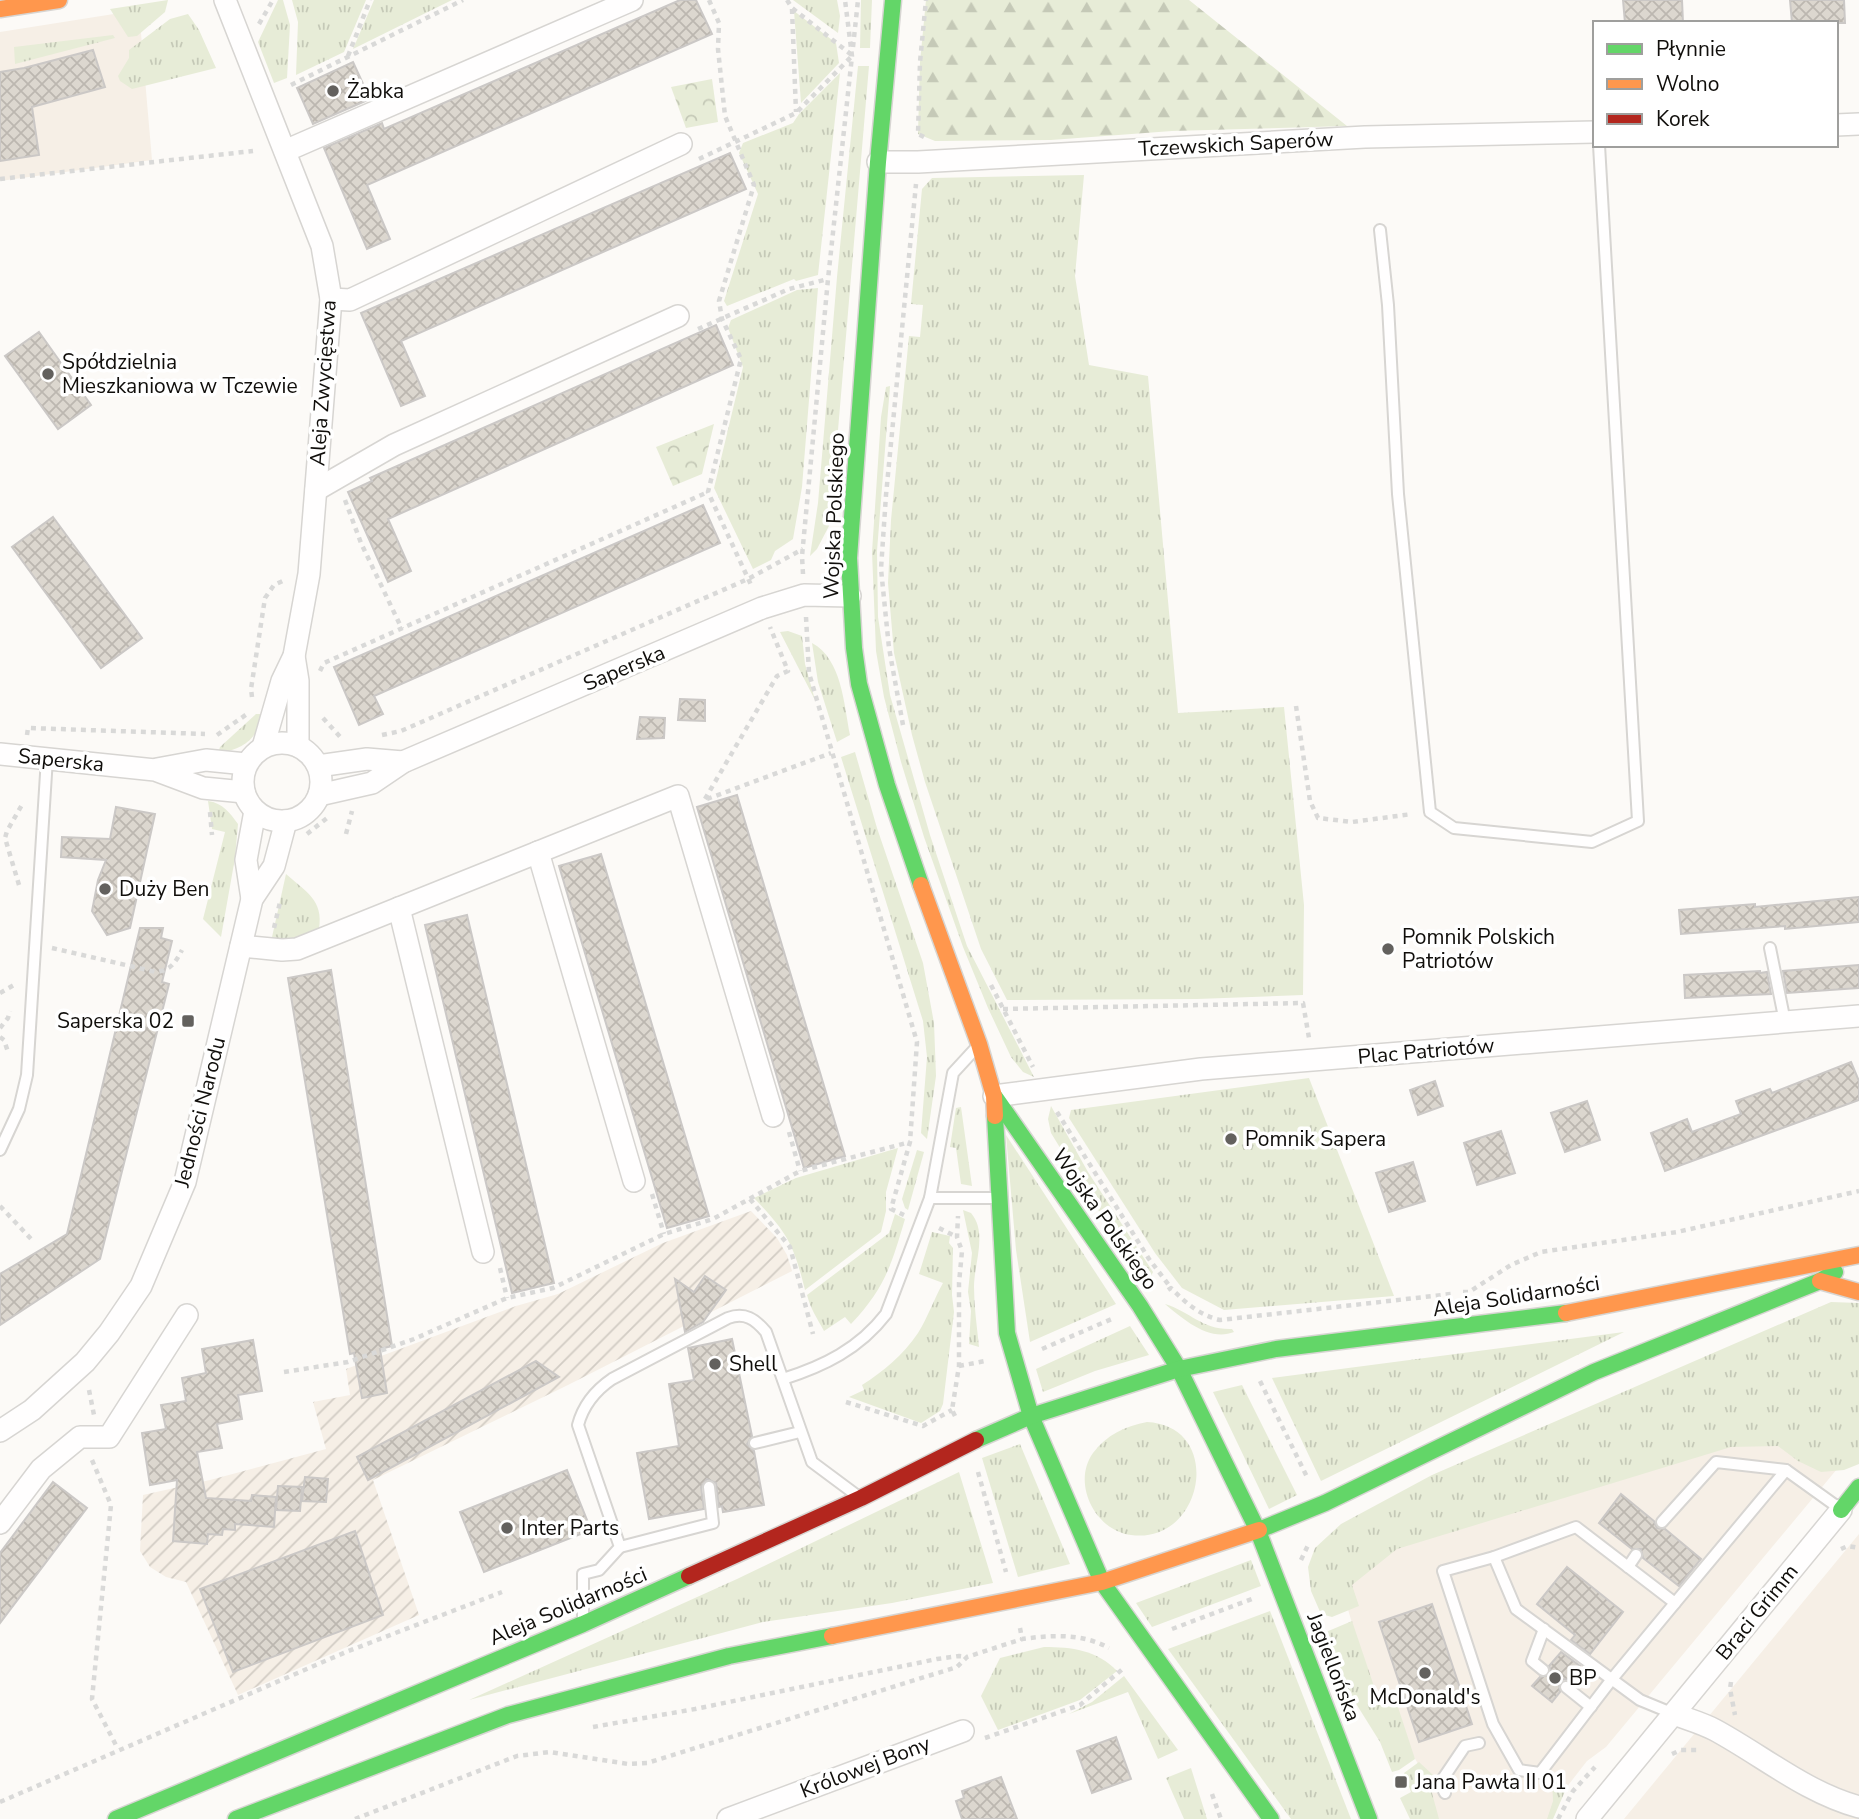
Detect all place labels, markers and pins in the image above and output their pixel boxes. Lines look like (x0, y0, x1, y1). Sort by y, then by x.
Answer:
place label: Żabka (347, 77, 404, 105)
marker: Żabka (325, 83, 341, 99)
place label: Spółdzielnia Mieszkaniowa w Tczewie (62, 348, 298, 400)
marker: Spółdzielnia Mieszkaniowa w Tczewie (40, 366, 56, 382)
place label: Duży Ben (119, 875, 209, 903)
marker: Duży Ben (97, 881, 113, 897)
place label: Pomnik Polskich Patriotów (1402, 923, 1555, 975)
marker: Pomnik Polskich Patriotów (1380, 941, 1396, 957)
place label: Saperska 02 (57, 1007, 174, 1035)
marker: Saperska 02 (180, 1013, 196, 1029)
place label: Pomnik Sapera (1245, 1125, 1386, 1153)
marker: Pomnik Sapera (1223, 1131, 1239, 1147)
place label: Shell (729, 1350, 778, 1378)
marker: Shell (707, 1356, 723, 1372)
place label: Inter Parts (521, 1514, 619, 1542)
marker: Inter Parts (499, 1520, 515, 1536)
place label: BP (1569, 1664, 1597, 1692)
marker: McDonald's (1417, 1665, 1433, 1681)
marker: BP (1547, 1670, 1563, 1686)
place label: McDonald's (1369, 1683, 1481, 1711)
place label: Jana Pawła II 01 (1414, 1768, 1567, 1796)
marker: Jana Pawła II 01 (1393, 1774, 1409, 1790)

